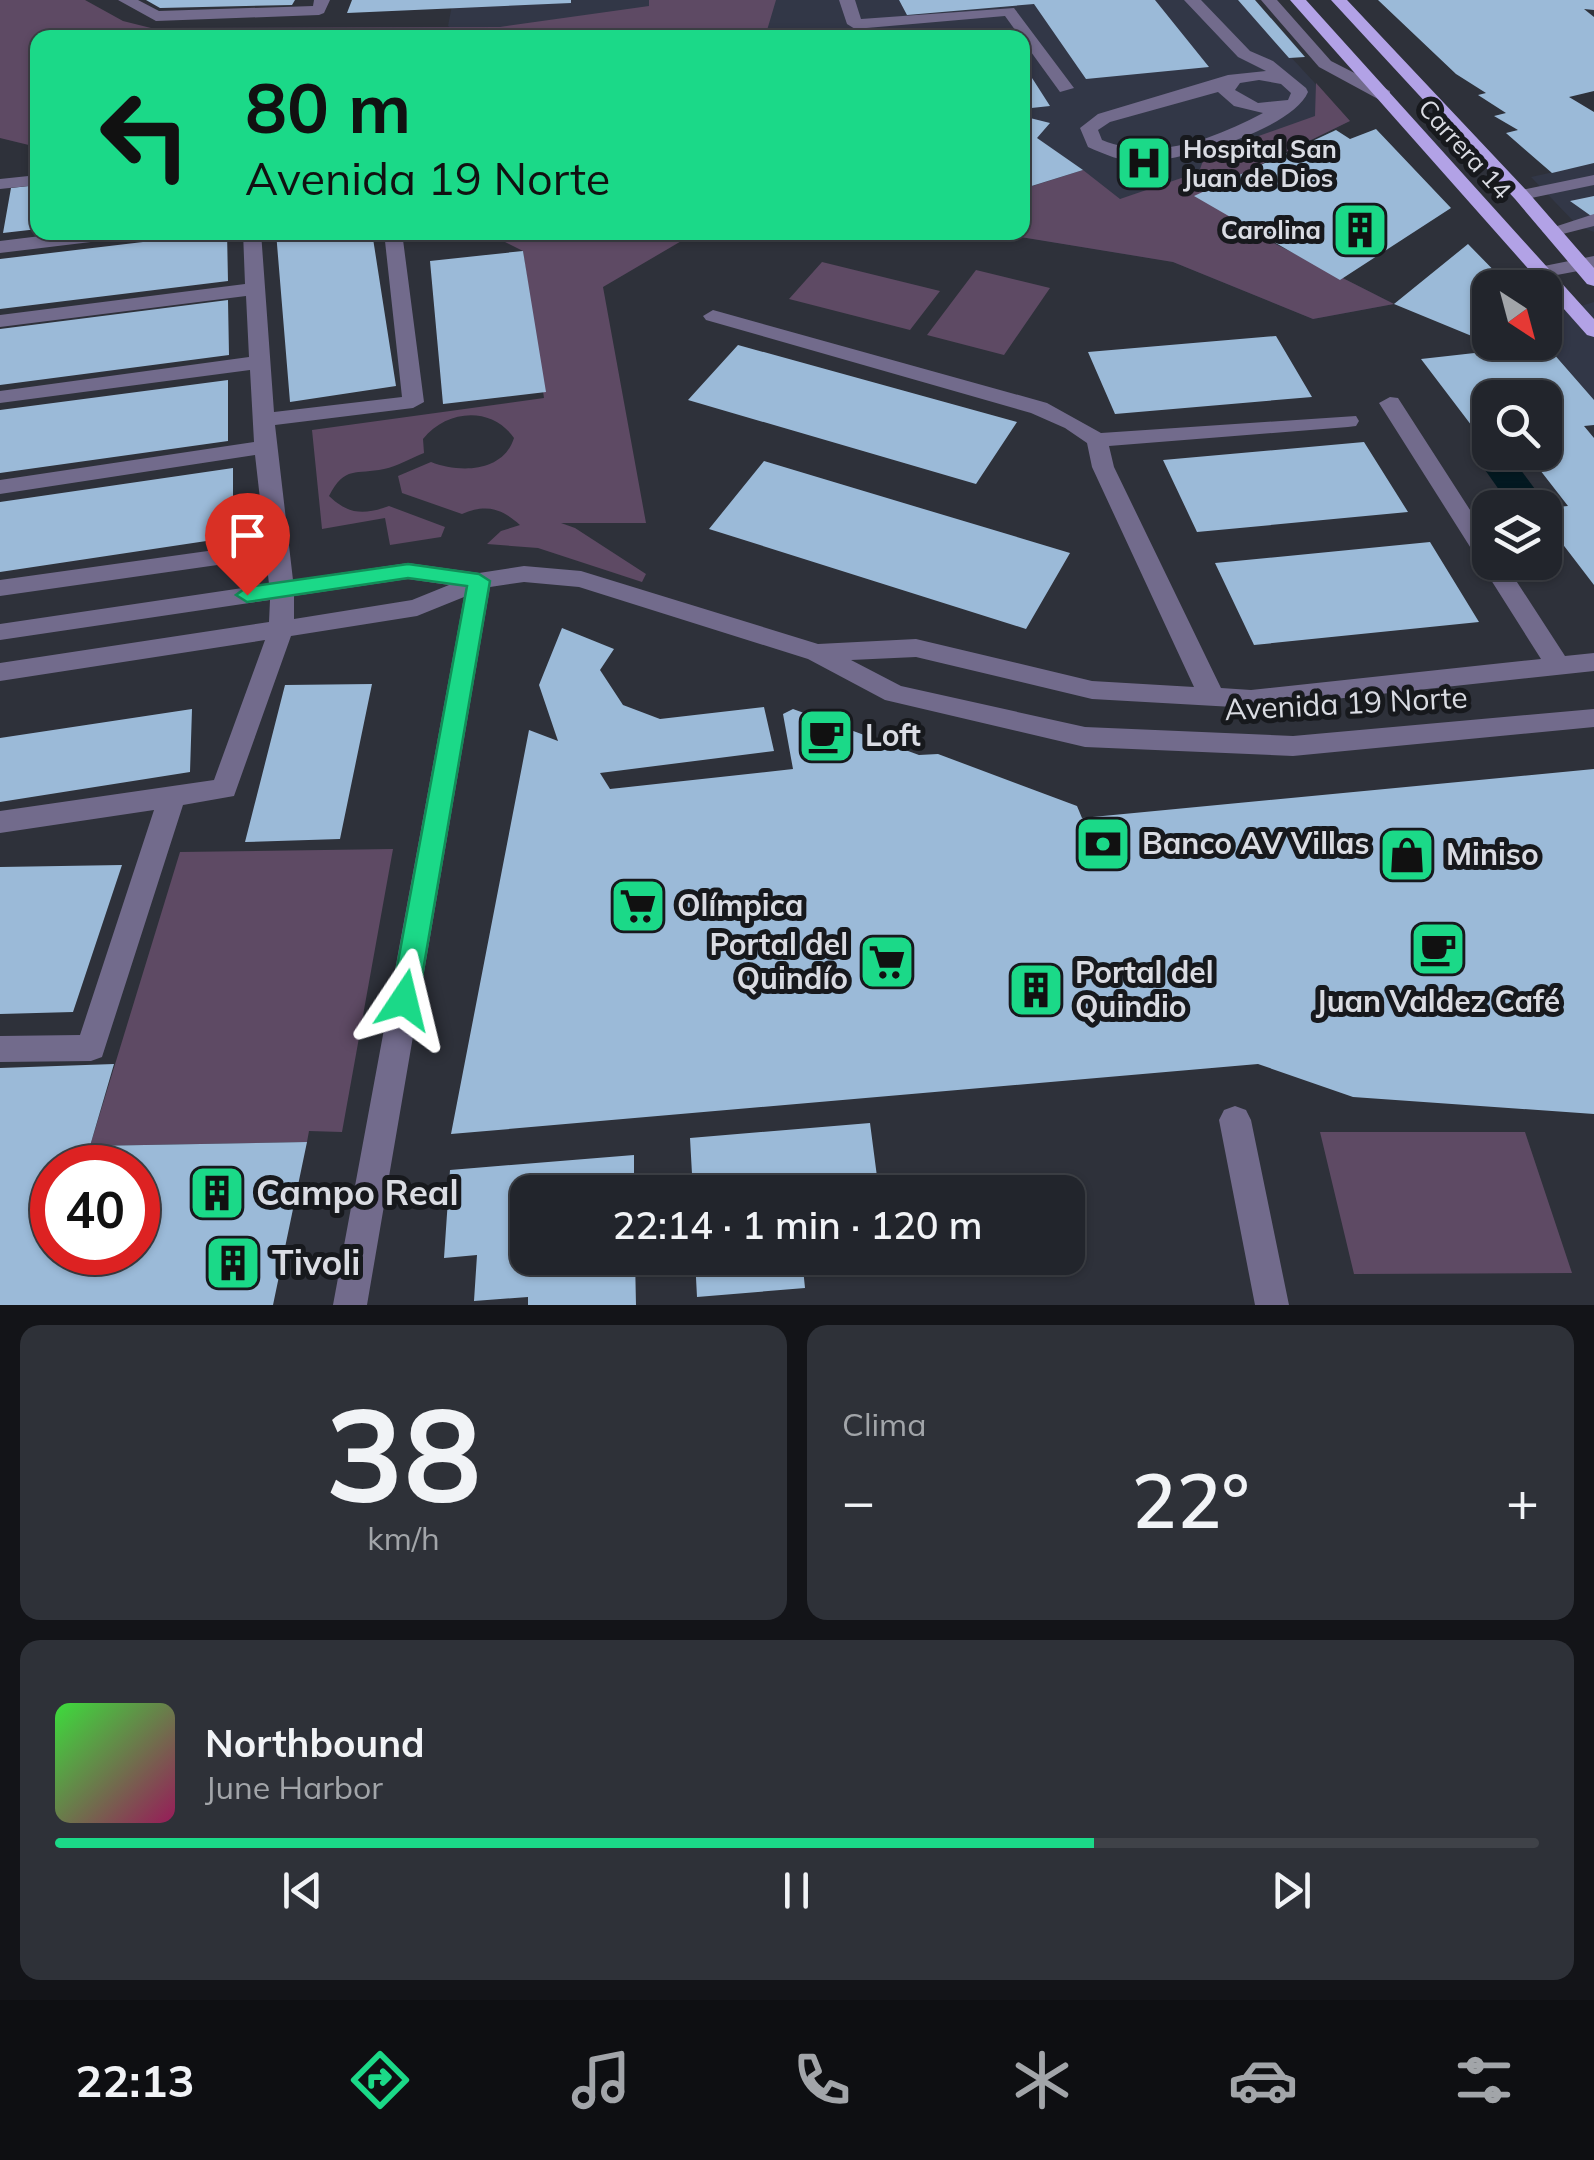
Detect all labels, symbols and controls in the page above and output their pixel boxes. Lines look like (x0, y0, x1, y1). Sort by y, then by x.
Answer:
text: 80 m (245, 63, 411, 151)
icon: left (80, 70, 210, 200)
street label: Carrera 14 (1412, 92, 1518, 205)
hospital icon: Hospital San Juan de Dios (1114, 133, 1174, 193)
place label: Hospital San Juan de Dios (1183, 133, 1337, 193)
text: Avenida 19 Norte (245, 150, 610, 206)
building icon: Carolina (1330, 200, 1390, 260)
place label: Carolina (1221, 214, 1321, 245)
north arrow (1472, 270, 1562, 360)
map controls (1472, 270, 1562, 580)
button: search (1472, 380, 1562, 470)
button: layers (1472, 490, 1562, 580)
pin (205, 493, 290, 596)
icon: arrive (220, 508, 275, 563)
street label: Avenida 19 Norte (1223, 678, 1469, 728)
cafe icon: Loft (796, 706, 856, 766)
place label: Loft (865, 716, 921, 754)
bank icon: Banco AV Villas (1073, 814, 1133, 874)
place label: Banco AV Villas (1142, 824, 1370, 862)
shop icon: Miniso (1377, 825, 1437, 885)
place label: Miniso (1446, 835, 1539, 873)
supermarket icon: Olímpica (608, 876, 668, 936)
place label: Olímpica (677, 886, 803, 924)
cafe icon: Juan Valdez Café (1408, 919, 1468, 979)
place label: Portal del Quindío (709, 925, 848, 997)
supermarket icon: Portal del Quindío (857, 932, 917, 992)
position arrow (352, 948, 456, 1052)
place label: Portal del Quindio (1075, 953, 1214, 1025)
building icon: Portal del Quindio (1006, 960, 1066, 1020)
place label: Juan Valdez Café (1316, 982, 1560, 1020)
speed limit sign: 40 (30, 1145, 160, 1275)
building icon: Campo Real (187, 1163, 247, 1223)
place label: Campo Real (256, 1170, 459, 1214)
text: 22:14 · 1 min · 120 m (612, 1201, 983, 1249)
building icon: Tivoli (203, 1233, 263, 1293)
place label: Tivoli (272, 1240, 360, 1284)
text: 38 (325, 1371, 482, 1535)
text: Clima (842, 1404, 926, 1444)
text: 22° (1131, 1453, 1250, 1547)
text: − (842, 1466, 875, 1535)
text: + (1506, 1466, 1539, 1535)
text: km/h (367, 1518, 440, 1558)
text: Northbound (205, 1719, 425, 1767)
text: June Harbor (205, 1767, 383, 1807)
icon: previous (275, 1863, 330, 1918)
icon: pause (769, 1863, 824, 1918)
icon: next (1264, 1863, 1319, 1918)
icon: directions (345, 2045, 415, 2115)
icon: music (566, 2045, 636, 2115)
icon: phone (787, 2045, 857, 2115)
icon: climate (1007, 2045, 1077, 2115)
icon: car (1228, 2045, 1298, 2115)
icon: filters (1449, 2045, 1519, 2115)
text: 22:13 (75, 2052, 195, 2108)

